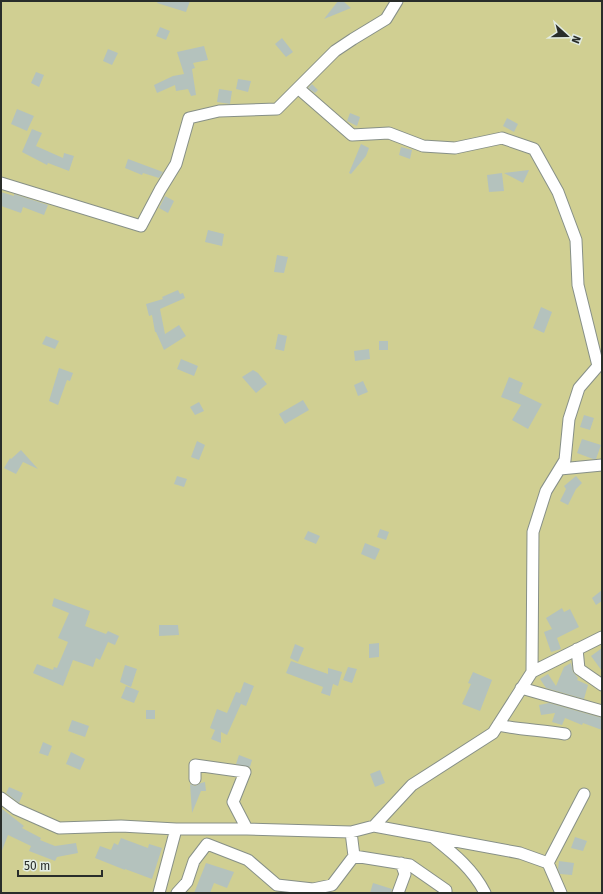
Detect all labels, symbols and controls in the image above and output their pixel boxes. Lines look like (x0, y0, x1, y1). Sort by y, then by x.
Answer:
north arrow (547, 16, 587, 56)
text: N (568, 34, 583, 45)
scale bar (18, 852, 102, 878)
text: 50 m (24, 859, 50, 873)

